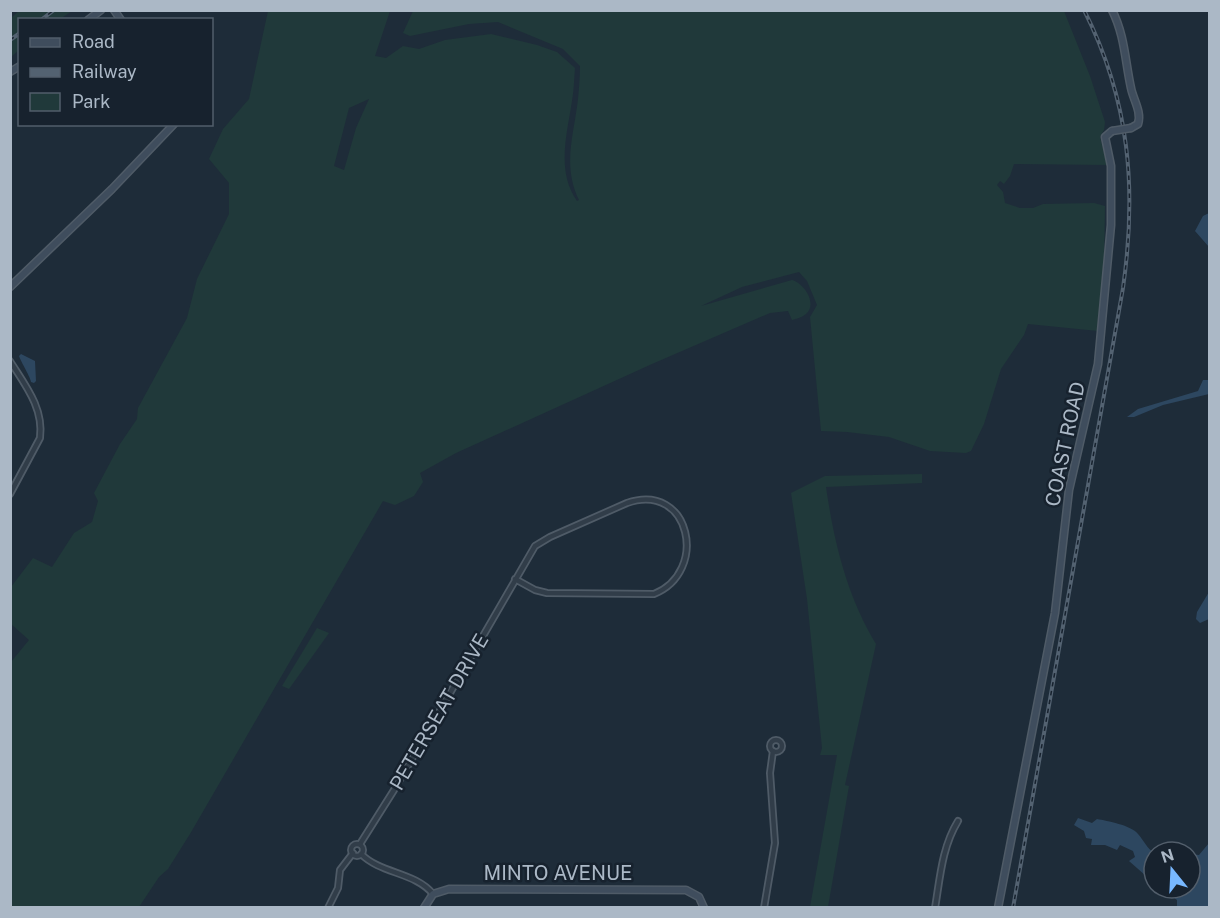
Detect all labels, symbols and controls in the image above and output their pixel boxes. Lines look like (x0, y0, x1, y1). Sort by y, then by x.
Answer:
legend (18, 18, 213, 126)
text: Road (72, 31, 115, 52)
text: Railway (72, 61, 137, 82)
text: Park (72, 91, 110, 112)
street label: COAST ROAD (1040, 379, 1090, 509)
street label: PETERSEAT DRIVE (384, 629, 494, 795)
north arrow (1142, 840, 1202, 900)
text: N (1159, 845, 1176, 867)
street label: MINTO AVENUE (483, 861, 633, 885)

